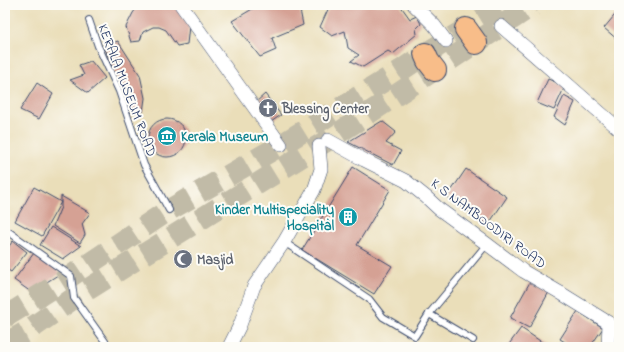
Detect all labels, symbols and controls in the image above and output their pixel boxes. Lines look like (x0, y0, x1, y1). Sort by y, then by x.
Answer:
street label: KERALA MUSEUM ROAD (92, 21, 162, 160)
church icon: Blessing Center (257, 97, 279, 119)
place label: Blessing Center (281, 99, 370, 122)
museum icon: Kerala Museum (156, 125, 178, 147)
place label: Kerala Museum (181, 127, 268, 148)
street label: K S NAMBOODIRI ROAD (426, 174, 550, 274)
place label: Kinder Multispeciality Hospital (215, 200, 335, 237)
building icon: Kinder Multispeciality Hospital (337, 206, 359, 228)
mosque icon: Masjid (172, 248, 194, 270)
place label: Masjid (197, 250, 234, 271)

